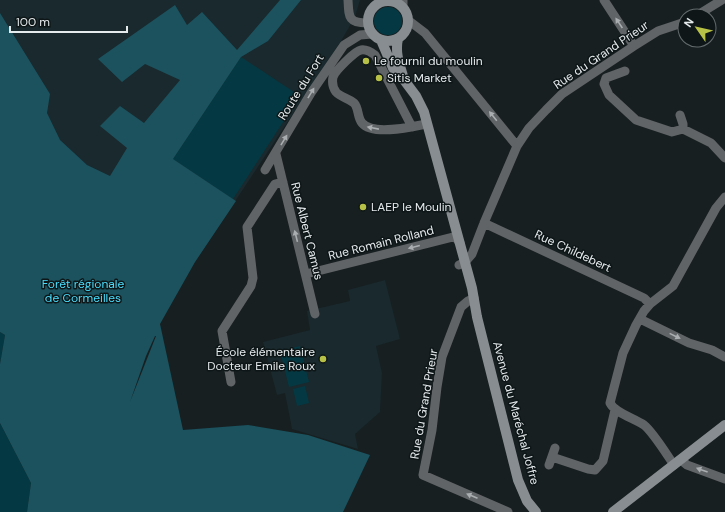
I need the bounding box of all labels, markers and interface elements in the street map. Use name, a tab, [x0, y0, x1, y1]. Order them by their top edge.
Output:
scale bar	[10, 8, 127, 34]
north arrow	[677, 8, 717, 48]
text: 100 m	[16, 14, 50, 30]
text: N	[681, 15, 697, 30]
street label: Rue du Grand Prieur	[550, 17, 652, 93]
one-way arrow	[615, 18, 623, 28]
street label: Route du Fort	[274, 51, 328, 123]
place label: Le fournil du moulin	[374, 53, 483, 69]
marker: Le fournil du moulin	[361, 56, 371, 66]
place label: Sitis Market	[387, 70, 452, 86]
marker: Sitis Market	[374, 73, 384, 83]
one-way arrow	[308, 87, 315, 99]
one-way arrow	[488, 110, 497, 121]
one-way arrow	[367, 125, 379, 131]
one-way arrow	[280, 134, 287, 146]
street label: Rue Albert Camus	[287, 181, 327, 281]
place label: LAEP le Moulin	[371, 199, 452, 215]
marker: LAEP le Moulin	[358, 202, 368, 212]
street label: Rue Romain Rolland	[327, 222, 435, 264]
street label: Rue Childebert	[532, 226, 614, 276]
one-way arrow	[293, 230, 299, 242]
one-way arrow	[408, 244, 420, 250]
park label: Forêt régionale de Cormeilles	[42, 276, 124, 306]
one-way arrow	[669, 333, 680, 339]
street label: Avenue du Maréchal Joffre	[489, 340, 543, 487]
place label: École élémentaire Docteur Emile Roux	[207, 344, 315, 374]
street label: Rue du Grand Prieur	[406, 347, 442, 460]
marker: École élémentaire Docteur Emile Roux	[318, 354, 328, 364]
one-way arrow	[696, 467, 708, 473]
one-way arrow	[466, 493, 478, 500]

